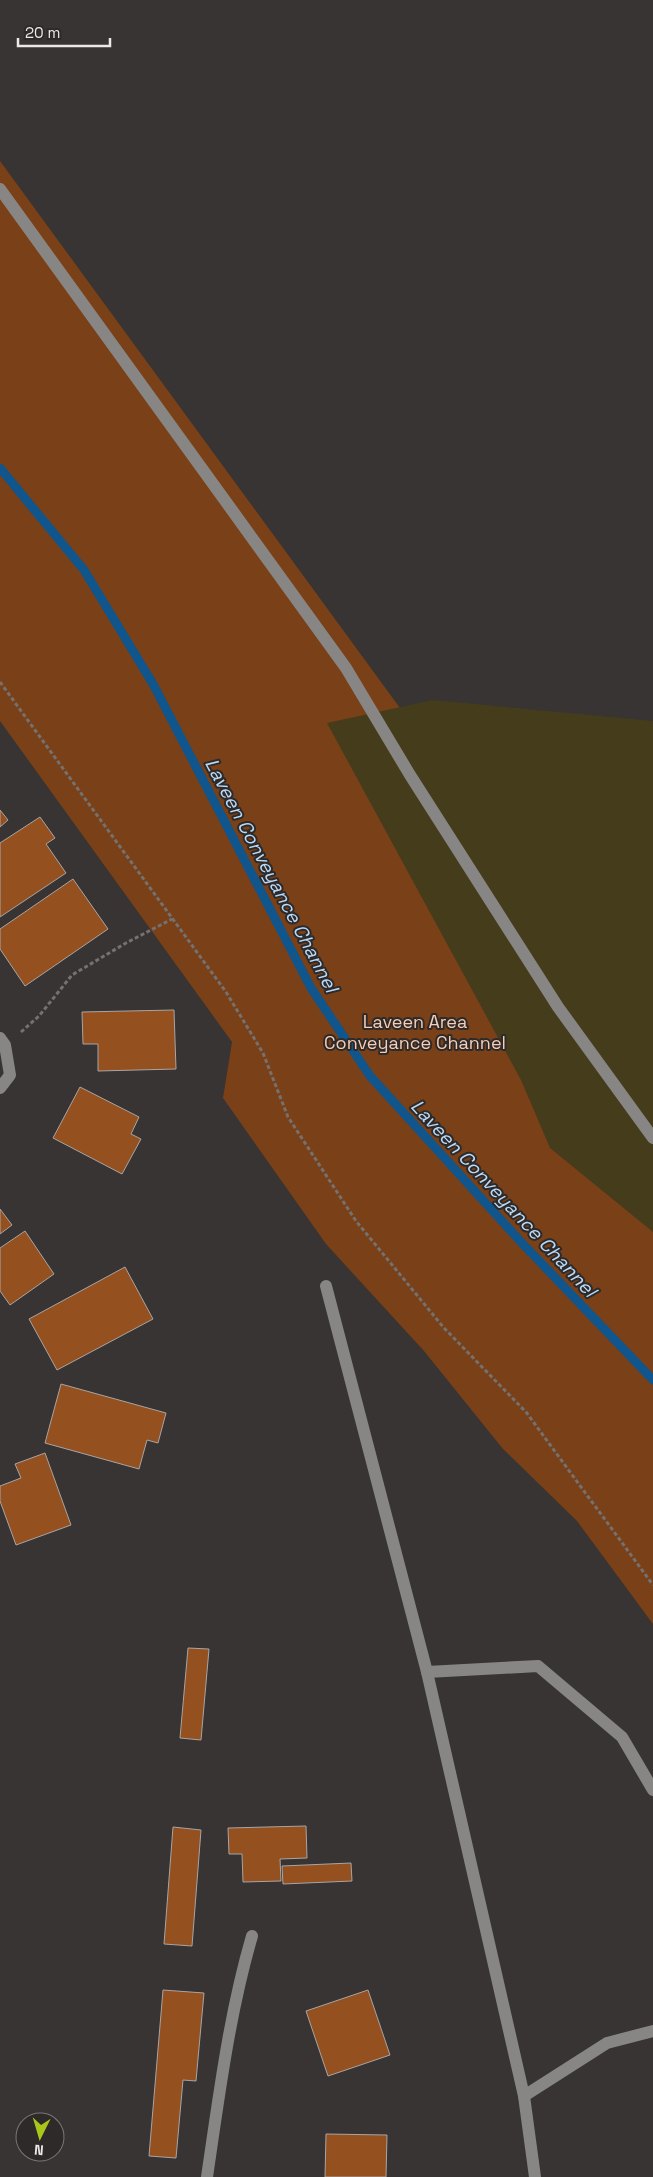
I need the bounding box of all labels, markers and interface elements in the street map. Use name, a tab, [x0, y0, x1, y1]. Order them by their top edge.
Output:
scale bar	[18, 15, 110, 47]
text: 20 m	[25, 23, 60, 42]
water label: Laveen Conveyance Channel	[199, 754, 345, 999]
park label: Laveen Area Conveyance Channel	[324, 1010, 506, 1054]
water label: Laveen Conveyance Channel	[405, 1094, 604, 1304]
north arrow	[15, 2112, 65, 2162]
text: N	[33, 2141, 44, 2159]

